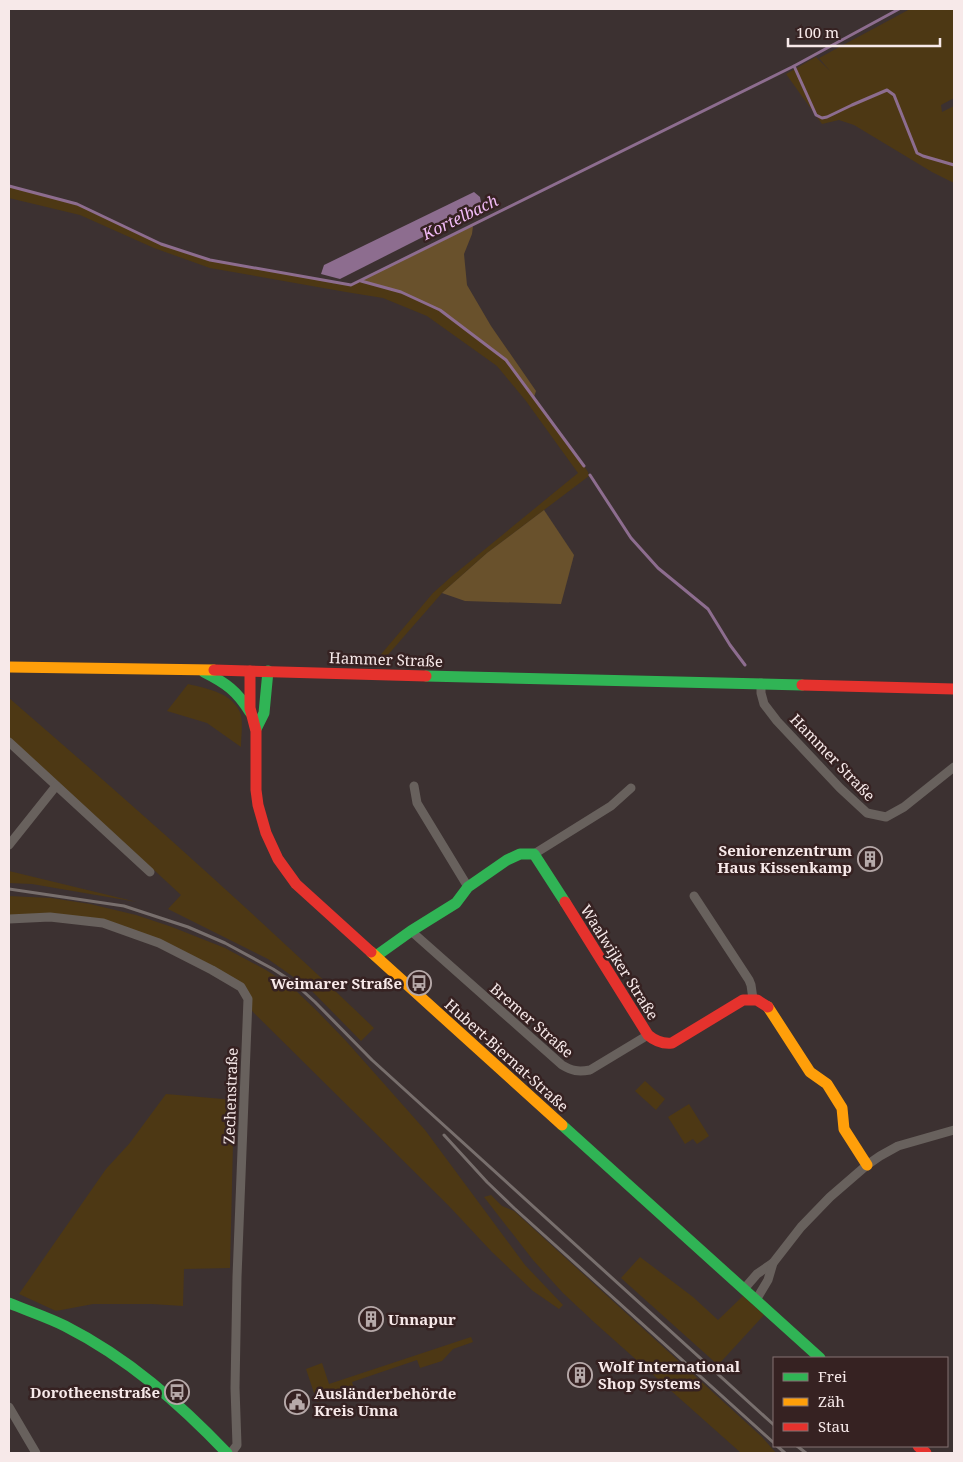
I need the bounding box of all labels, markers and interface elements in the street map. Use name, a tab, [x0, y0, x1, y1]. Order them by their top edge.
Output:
scale bar	[788, 15, 940, 47]
text: 100 m	[796, 22, 839, 42]
water label: Kortelbach	[418, 189, 502, 245]
street label: Hammer Straße	[329, 647, 443, 671]
street label: Hammer Straße	[786, 709, 880, 805]
place label: Seniorenzentrum Haus Kissenkamp	[717, 840, 852, 877]
building icon: Seniorenzentrum Haus Kissenkamp	[857, 846, 883, 872]
street label: Waalwijker Straße	[576, 901, 664, 1023]
bus stop icon: Weimarer Straße	[406, 970, 432, 996]
place label: Weimarer Straße	[271, 973, 402, 993]
street label: Bremer Straße	[486, 978, 578, 1062]
street label: Hubert-Biernat-Straße	[441, 994, 573, 1116]
street label: Zechenstraße	[218, 1047, 242, 1145]
building icon: Unnapur	[358, 1306, 384, 1332]
place label: Unnapur	[388, 1309, 456, 1329]
place label: Wolf International Shop Systems	[598, 1356, 741, 1393]
legend	[773, 1357, 948, 1447]
building icon: Wolf International Shop Systems	[567, 1362, 593, 1388]
text: Frei	[818, 1366, 847, 1386]
bus stop icon: Dorotheenstraße	[164, 1379, 190, 1405]
place label: Dorotheenstraße	[30, 1382, 160, 1402]
place label: Ausländerbehörde Kreis Unna	[314, 1383, 456, 1420]
public building icon: Ausländerbehörde Kreis Unna	[284, 1389, 310, 1415]
text: Zäh	[818, 1391, 845, 1411]
text: Stau	[818, 1416, 850, 1436]

